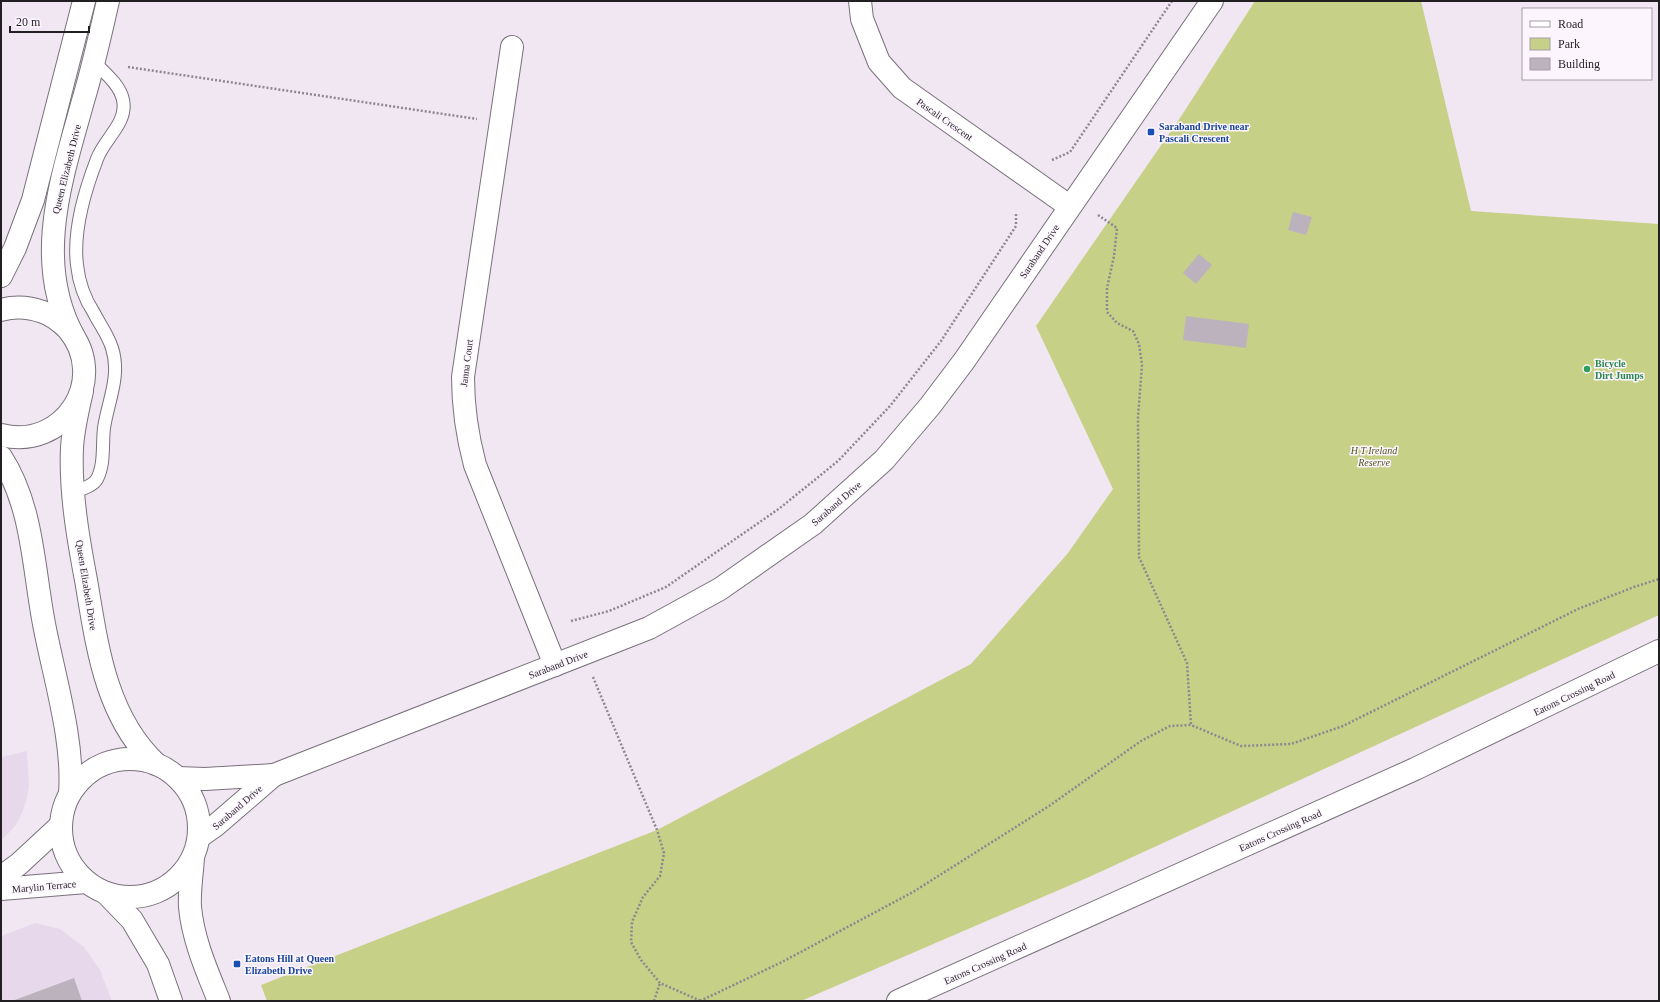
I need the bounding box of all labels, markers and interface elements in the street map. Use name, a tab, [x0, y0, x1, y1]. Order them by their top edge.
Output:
scale bar	[10, 8, 89, 34]
legend	[1522, 8, 1652, 80]
text: 20 m	[16, 15, 41, 29]
text: Road	[1558, 17, 1583, 31]
text: Park	[1558, 37, 1580, 51]
text: Building	[1558, 57, 1600, 71]
street label: Pascali Crescent	[915, 96, 975, 143]
place label: Saraband Drive near Pascali Crescent	[1159, 121, 1250, 144]
street label: Queen Elizabeth Drive	[50, 123, 83, 215]
marker: Saraband Drive near Pascali Crescent	[1146, 127, 1156, 137]
street label: Saraband Drive	[1017, 222, 1062, 280]
street label: Janna Court	[458, 338, 475, 388]
place label: Bicycle Dirt Jumps	[1595, 358, 1644, 381]
marker: Bicycle Dirt Jumps	[1582, 364, 1592, 374]
park label: H T Ireland Reserve	[1350, 445, 1398, 468]
street label: Saraband Drive	[809, 478, 864, 528]
street label: Queen Elizabeth Drive	[74, 539, 99, 632]
street label: Saraband Drive	[527, 648, 590, 681]
street label: Eatons Crossing Road	[1532, 669, 1617, 718]
street label: Saraband Drive	[210, 782, 265, 832]
street label: Eatons Crossing Road	[1237, 807, 1323, 854]
street label: Marylin Terrace	[11, 878, 77, 895]
street label: Eatons Crossing Road	[942, 940, 1028, 987]
place label: Eatons Hill at Queen Elizabeth Drive	[245, 953, 335, 976]
marker: Eatons Hill at Queen Elizabeth Drive	[232, 959, 242, 969]

